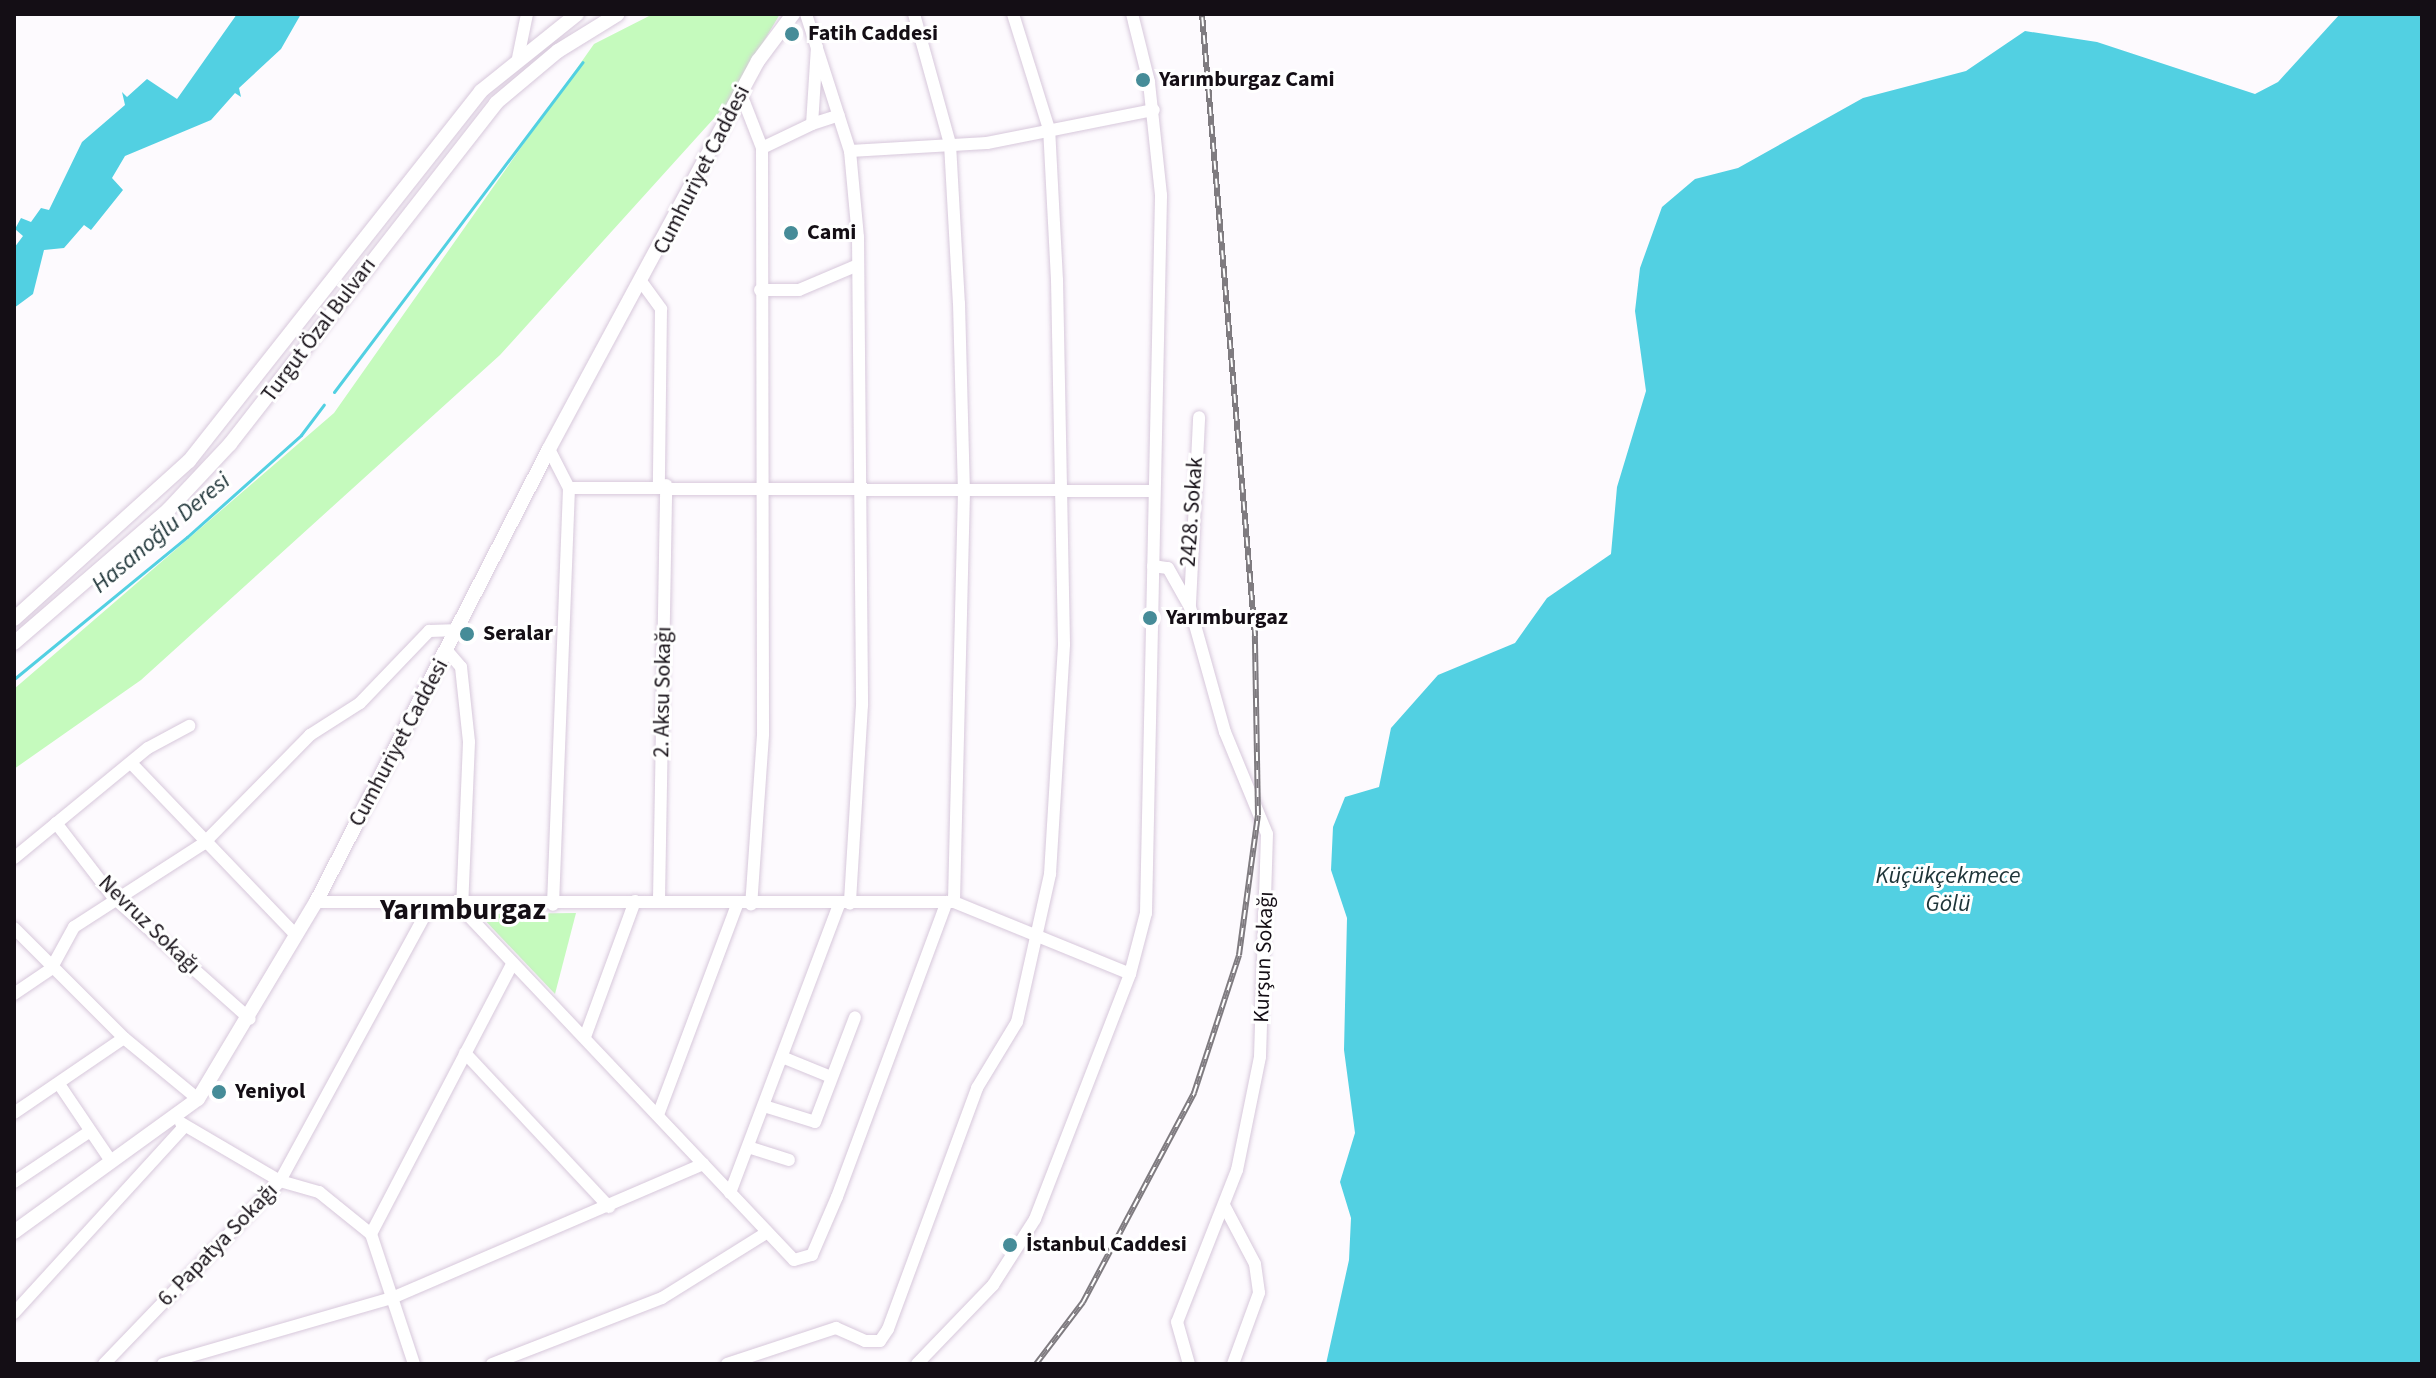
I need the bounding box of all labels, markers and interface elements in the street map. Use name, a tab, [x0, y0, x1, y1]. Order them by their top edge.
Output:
place label: Fatih Caddesi	[808, 21, 938, 47]
marker: Fatih Caddesi	[783, 25, 801, 43]
place label: Yarımburgaz Cami	[1159, 67, 1335, 93]
marker: Yarımburgaz Cami	[1134, 71, 1152, 89]
street label: Cumhuriyet Caddesi	[648, 81, 756, 259]
place label: Cami	[807, 220, 856, 246]
marker: Cami	[782, 224, 800, 242]
street label: Turgut Özal Bulvarı	[256, 253, 382, 407]
street label: 2428. Sokak	[1175, 456, 1209, 568]
water label: Hasanoğlu Deresi	[86, 467, 236, 599]
place label: Yarımburgaz	[1166, 605, 1288, 631]
marker: Yarımburgaz	[1141, 609, 1159, 627]
place label: Seralar	[483, 621, 553, 647]
marker: Seralar	[458, 625, 476, 643]
street label: 2. Aksu Sokağı	[649, 626, 677, 758]
street label: Cumhuriyet Caddesi	[344, 655, 454, 831]
water label: Küçükçekmece Gölü	[1876, 862, 2020, 918]
street label: Nevruz Sokağı	[93, 870, 205, 980]
street label: Kurşun Sokağı	[1249, 891, 1279, 1023]
district label: Yarımburgaz	[380, 892, 546, 928]
place label: Yeniyol	[235, 1079, 305, 1105]
marker: Yeniyol	[210, 1083, 228, 1101]
street label: 6. Papatya Sokağı	[153, 1178, 283, 1312]
place label: İstanbul Caddesi	[1026, 1232, 1187, 1258]
marker: İstanbul Caddesi	[1001, 1236, 1019, 1254]

